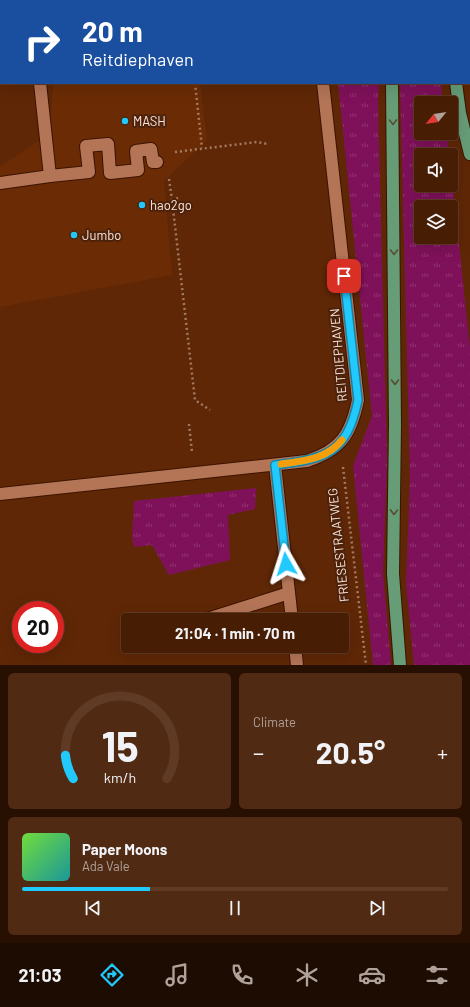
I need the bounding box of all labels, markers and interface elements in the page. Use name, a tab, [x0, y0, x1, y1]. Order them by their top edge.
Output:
text: 20 m	[82, 14, 143, 48]
icon: right	[16, 16, 68, 68]
text: Reitdiephaven	[82, 48, 194, 70]
north arrow	[414, 96, 458, 140]
map controls	[414, 96, 458, 244]
place label: MASH	[133, 113, 166, 129]
marker: MASH	[120, 116, 130, 126]
one-way arrow	[389, 119, 397, 125]
button: sound	[414, 148, 458, 192]
place label: hao2go	[150, 197, 192, 213]
marker: hao2go	[137, 200, 147, 210]
button: layers	[414, 200, 458, 244]
place label: Jumbo	[82, 227, 121, 243]
marker: Jumbo	[69, 230, 79, 240]
one-way arrow	[390, 249, 398, 255]
pin	[327, 259, 361, 293]
icon: arrive	[333, 265, 355, 287]
street label: REITDIEPHAVEN	[326, 308, 350, 402]
one-way arrow	[391, 379, 399, 385]
street label: FRIESESTRAATWEG	[324, 487, 352, 603]
one-way arrow	[390, 509, 398, 515]
position arrow	[265, 543, 307, 585]
speed limit sign: 20	[12, 601, 64, 653]
text: 21:04 · 1 min · 70 m	[175, 624, 295, 642]
text: Climate	[253, 714, 296, 730]
text: 15	[101, 720, 138, 770]
text: 20.5°	[316, 734, 385, 770]
text: −	[253, 739, 264, 765]
text: +	[437, 739, 448, 765]
text: km/h	[103, 769, 136, 786]
text: Paper Moons	[82, 840, 167, 858]
text: Ada Vale	[82, 858, 130, 874]
icon: previous	[82, 897, 104, 919]
icon: pause	[224, 897, 246, 919]
icon: next	[366, 897, 388, 919]
icon: directions	[98, 961, 126, 989]
icon: music	[163, 961, 191, 989]
icon: phone	[228, 961, 256, 989]
icon: climate	[293, 961, 321, 989]
icon: car	[358, 961, 386, 989]
icon: filters	[423, 961, 451, 989]
text: 21:03	[19, 964, 61, 986]

